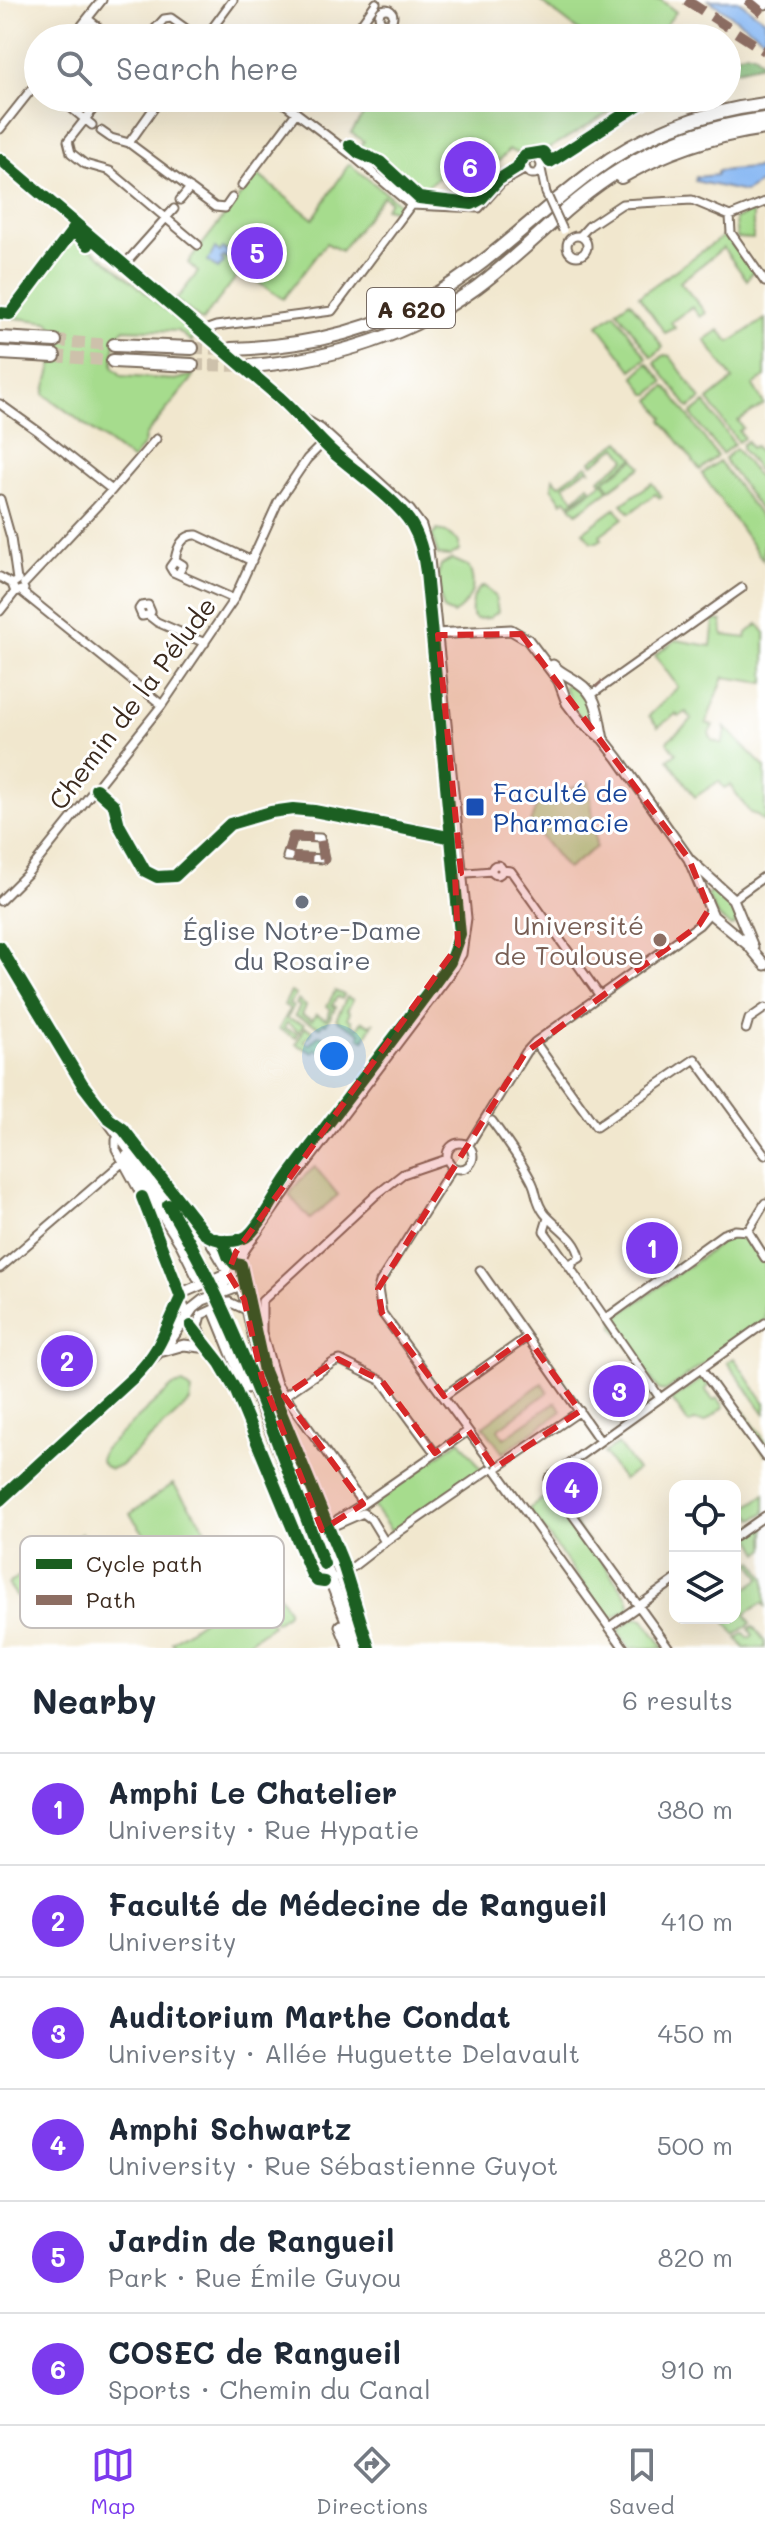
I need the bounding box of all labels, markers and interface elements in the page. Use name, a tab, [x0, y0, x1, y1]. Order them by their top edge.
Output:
search box	[24, 24, 741, 112]
icon: search	[52, 46, 96, 90]
text: Search here	[116, 48, 299, 88]
pin: 6	[444, 137, 496, 197]
pin: 5	[231, 223, 283, 283]
road number: A 620	[367, 288, 455, 328]
street label: Chemin de la Pélude	[41, 590, 223, 816]
place label: Faculté de Pharmacie	[493, 775, 629, 839]
marker: Faculté de Pharmacie	[464, 796, 486, 818]
marker: Église Notre-Dame du Rosaire	[293, 893, 311, 911]
place label: Université de Toulouse	[494, 908, 644, 972]
place label: Église Notre-Dame du Rosaire	[183, 913, 421, 977]
marker: Université de Toulouse	[651, 931, 669, 949]
your location	[314, 1036, 354, 1076]
pin: 1	[626, 1218, 678, 1278]
pin: 2	[41, 1331, 93, 1391]
pin: 3	[593, 1361, 645, 1421]
pin: 4	[546, 1458, 598, 1518]
map controls	[669, 1480, 741, 1624]
button: locate	[669, 1480, 741, 1552]
legend	[20, 1536, 284, 1628]
text: Cycle path	[86, 1549, 202, 1578]
button: layers	[669, 1552, 741, 1624]
text: Path	[86, 1585, 135, 1614]
text: Nearby	[32, 1678, 157, 1723]
text: 6 results	[622, 1683, 733, 1717]
text: Amphi Le Chatelier	[108, 1772, 397, 1812]
text: 1	[52, 1792, 64, 1826]
text: 380 m	[657, 1792, 733, 1826]
text: University · Rue Hypatie	[108, 1812, 419, 1846]
text: Faculté de Médecine de Rangueil	[108, 1884, 607, 1924]
text: 2	[51, 1904, 65, 1938]
text: 410 m	[661, 1904, 733, 1938]
text: University	[108, 1924, 236, 1958]
text: Auditorium Marthe Condat	[108, 1996, 511, 2036]
text: 3	[50, 2016, 66, 2050]
text: 450 m	[657, 2016, 733, 2050]
text: University · Allée Huguette Delavault	[108, 2036, 580, 2070]
text: Amphi Schwartz	[108, 2108, 352, 2148]
text: 4	[50, 2128, 66, 2162]
text: 500 m	[657, 2128, 733, 2162]
text: University · Rue Sébastienne Guyot	[108, 2148, 558, 2182]
text: Jardin de Rangueil	[108, 2220, 394, 2260]
text: 5	[50, 2240, 66, 2274]
text: 820 m	[658, 2240, 733, 2274]
text: Park · Rue Émile Guyou	[108, 2260, 401, 2294]
text: COSEC de Rangueil	[108, 2332, 401, 2372]
text: 6	[50, 2352, 66, 2386]
text: 910 m	[661, 2352, 733, 2386]
text: Sports · Chemin du Canal	[108, 2372, 431, 2406]
tab: Map	[91, 2443, 135, 2520]
tab: Directions	[316, 2443, 428, 2520]
tab: Saved	[609, 2443, 674, 2520]

